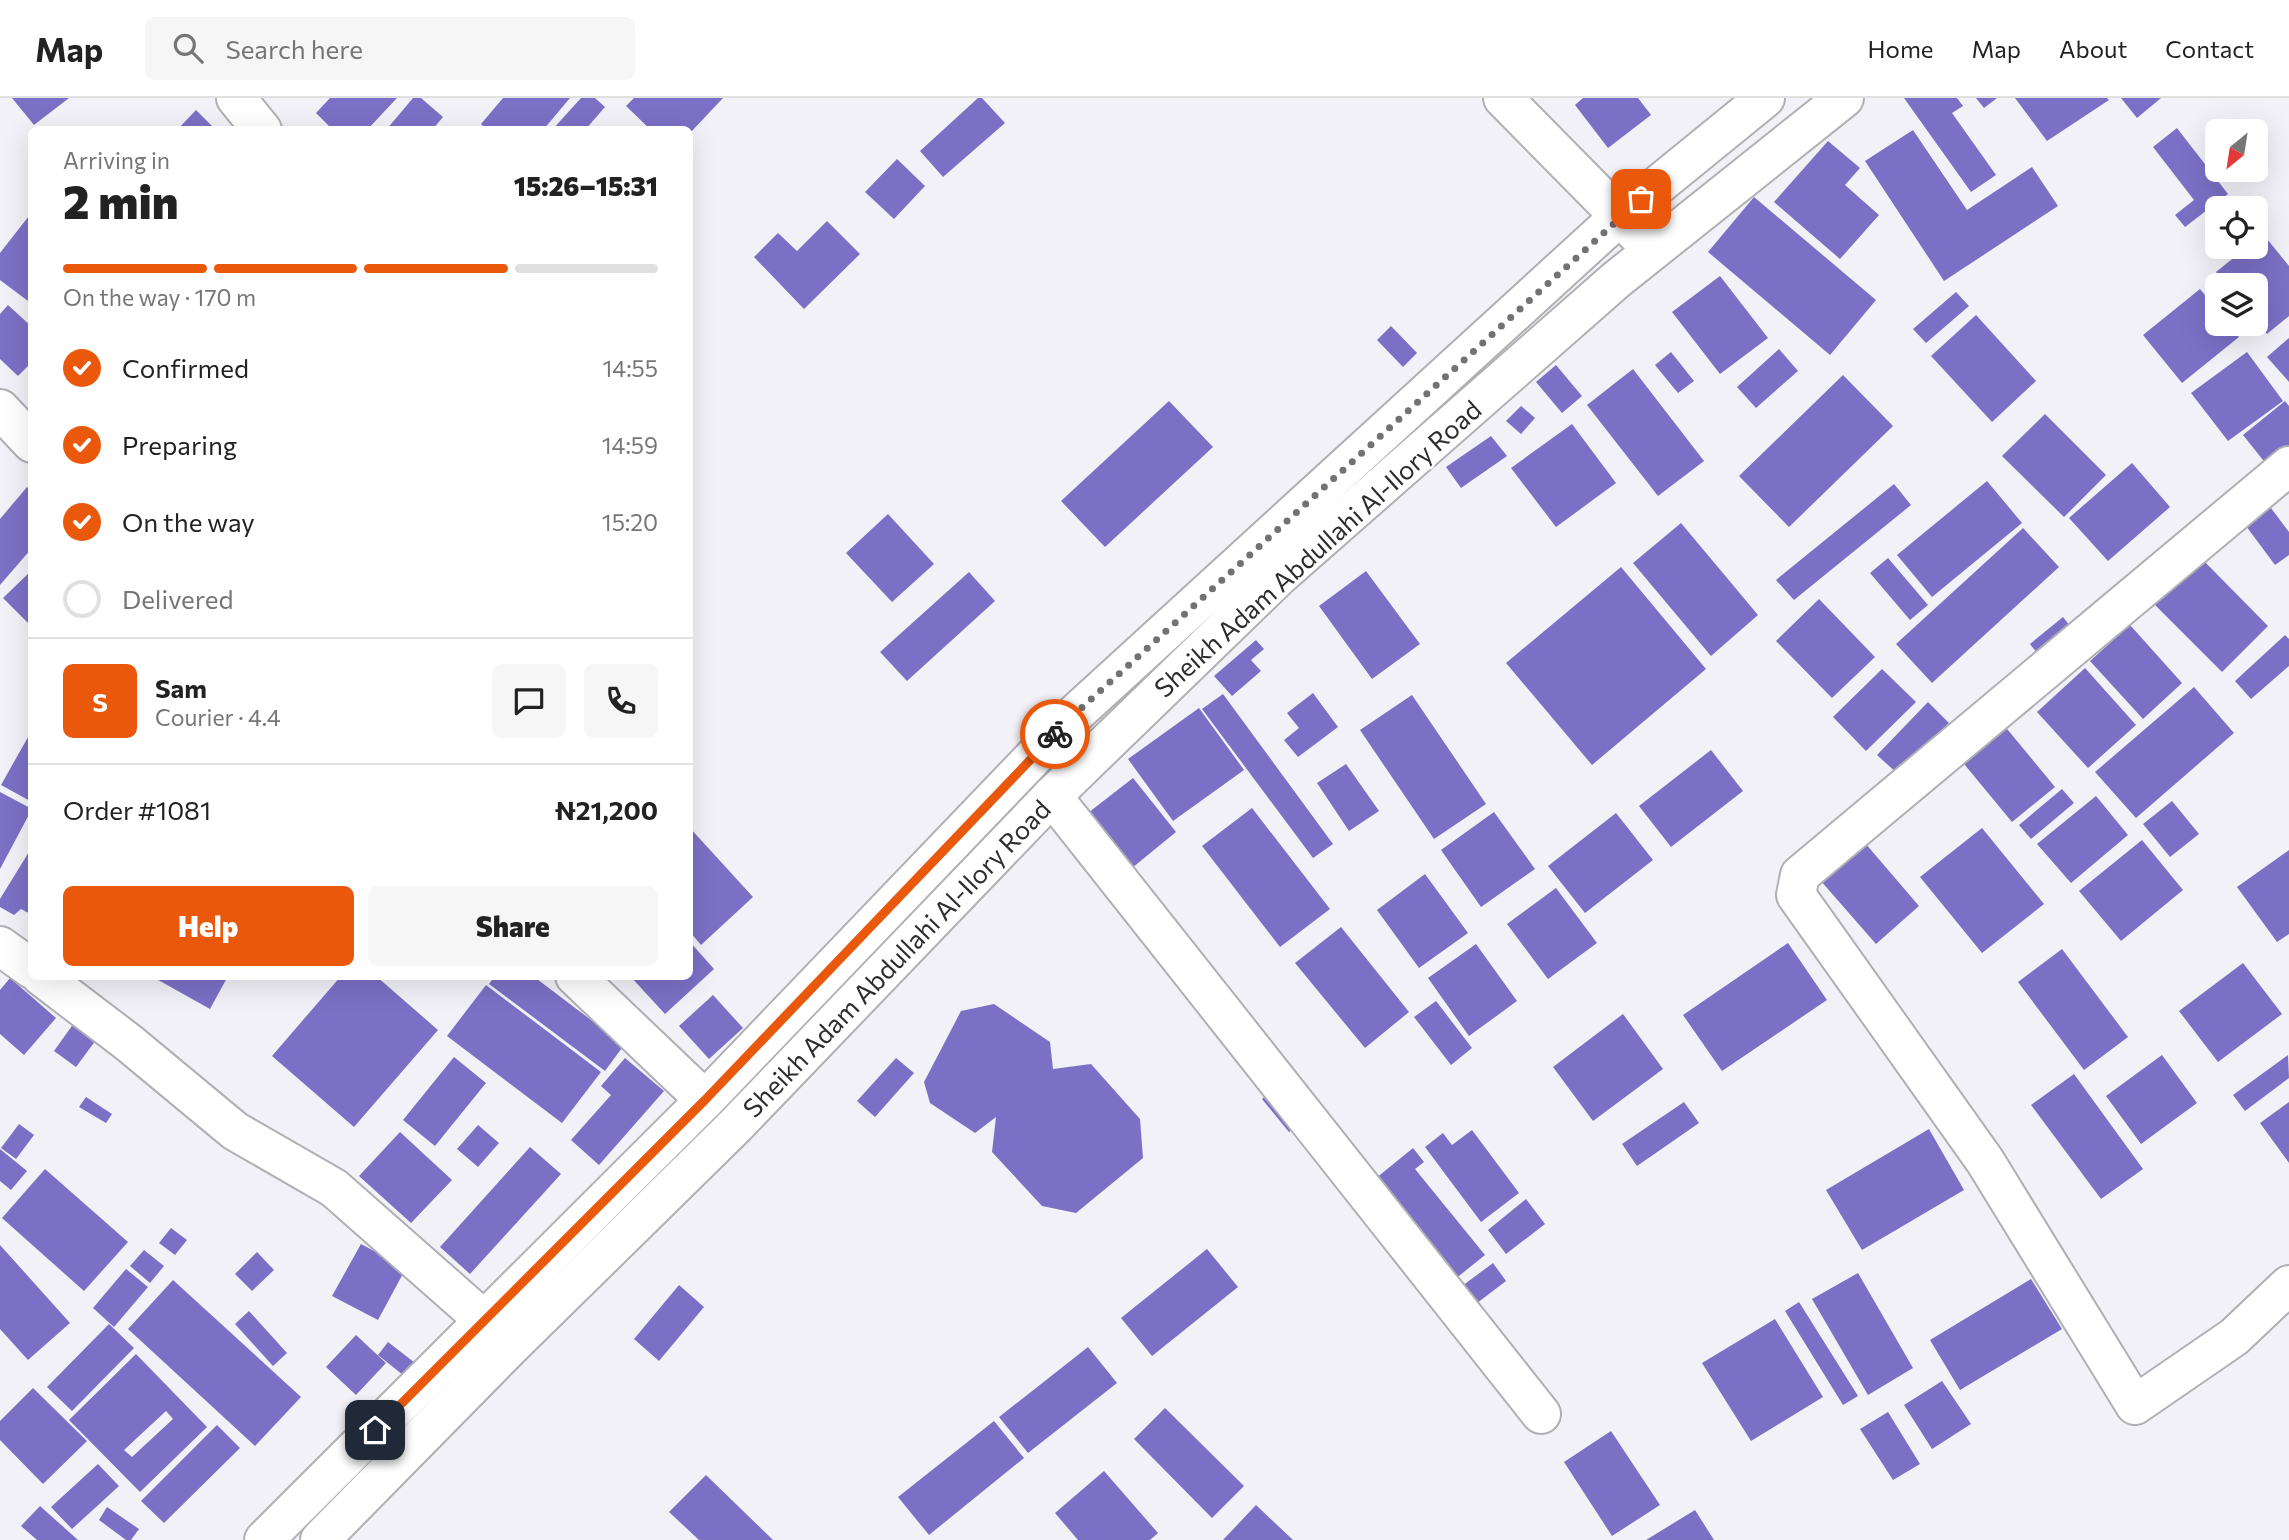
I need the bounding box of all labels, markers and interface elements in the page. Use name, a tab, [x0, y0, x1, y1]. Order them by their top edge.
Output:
search box	[145, 17, 635, 80]
text: Map	[35, 28, 103, 69]
icon: search	[169, 29, 207, 67]
text: Search here	[225, 33, 363, 64]
text: Home	[1868, 34, 1934, 63]
text: Map	[1972, 34, 2021, 63]
text: About	[2059, 34, 2127, 63]
text: Contact	[2165, 34, 2254, 63]
north arrow	[2205, 119, 2268, 182]
map controls	[2205, 119, 2268, 336]
text: Arriving in	[63, 146, 170, 174]
pin	[1611, 169, 1671, 229]
text: 15:26–15:31	[514, 170, 658, 201]
text: 2 min	[63, 172, 179, 228]
icon: bag	[1622, 180, 1660, 218]
button: locate	[2205, 196, 2268, 259]
button: layers	[2205, 273, 2268, 336]
text: On the way · 170 m	[63, 283, 256, 311]
icon: check	[63, 349, 101, 387]
text: Confirmed	[122, 352, 249, 383]
text: 14:55	[603, 354, 658, 382]
street label: Sheikh Adam Abdullahi Al-Ilory Road	[1147, 393, 1487, 703]
icon: check	[63, 426, 101, 464]
text: Preparing	[122, 429, 237, 460]
text: 14:59	[602, 431, 658, 459]
icon: check	[63, 503, 101, 541]
text: On the way	[122, 506, 255, 537]
text: 15:20	[602, 508, 658, 536]
text: Delivered	[122, 583, 233, 614]
button: chat	[492, 664, 566, 738]
button: phone	[584, 664, 658, 738]
text: Sam	[155, 672, 207, 703]
text: S	[92, 686, 108, 717]
courier	[1020, 699, 1090, 769]
text: Courier · 4.4	[155, 703, 281, 731]
icon: bike	[1036, 715, 1074, 753]
street label: Sheikh Adam Abdullahi Al-Ilory Road	[736, 793, 1056, 1123]
text: Order #1081	[63, 794, 211, 825]
text: ₦21,200	[555, 794, 658, 825]
button: Help	[63, 886, 354, 966]
button: Share	[368, 886, 658, 966]
pin	[345, 1400, 405, 1460]
icon: home	[356, 1411, 394, 1449]

